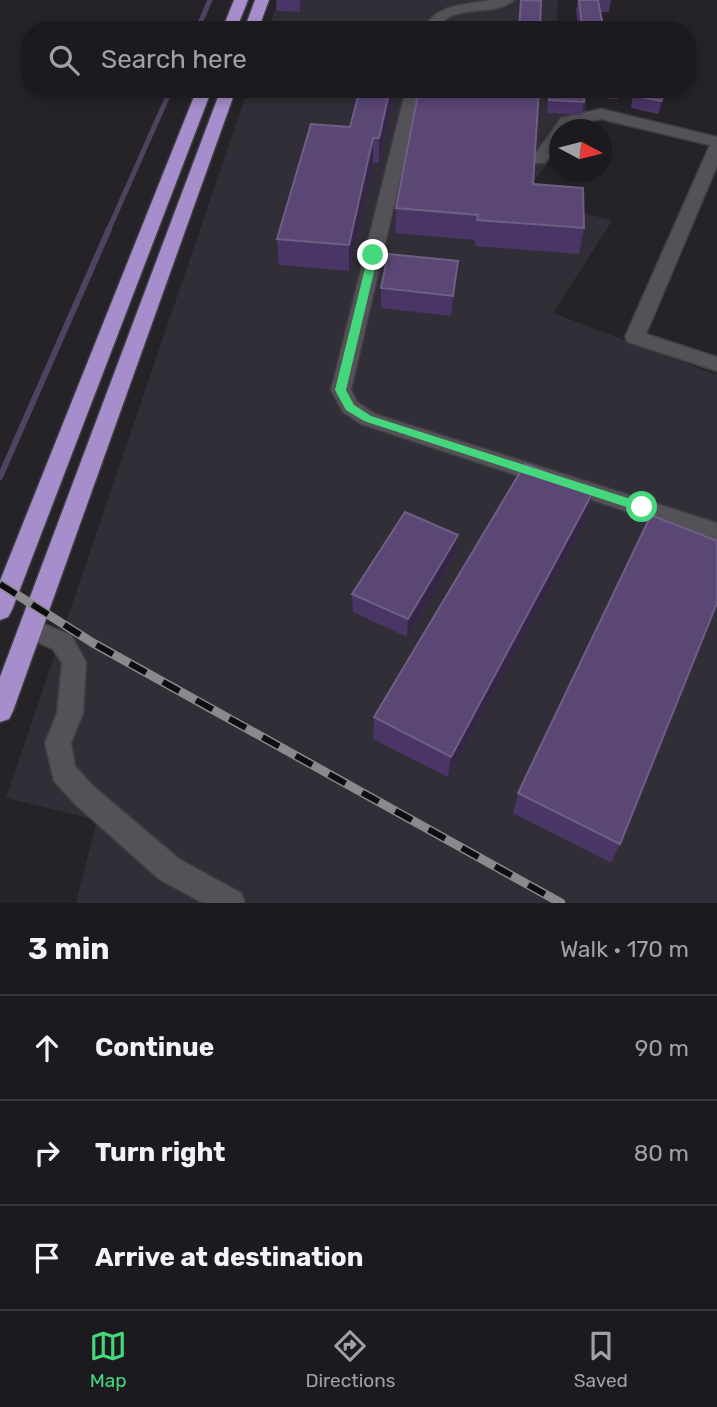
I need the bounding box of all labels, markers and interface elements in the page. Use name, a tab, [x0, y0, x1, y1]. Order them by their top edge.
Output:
search box	[21, 21, 696, 98]
icon: search	[45, 41, 83, 79]
text: Search here	[101, 44, 247, 75]
north arrow	[549, 119, 612, 182]
route end	[357, 239, 388, 270]
route start	[626, 491, 657, 522]
text: 3 min	[28, 931, 110, 967]
text: Walk · 170 m	[560, 935, 689, 963]
icon: ahead	[28, 1029, 66, 1067]
text: Continue	[95, 1032, 214, 1063]
text: 90 m	[635, 1034, 689, 1062]
icon: right	[28, 1134, 66, 1172]
text: Turn right	[95, 1137, 225, 1168]
text: 80 m	[634, 1139, 689, 1167]
icon: arrive	[28, 1239, 66, 1277]
text: Arrive at destination	[95, 1242, 363, 1273]
tab: Map	[89, 1327, 127, 1392]
tab: Directions	[305, 1327, 395, 1392]
tab: Saved	[574, 1327, 628, 1392]

